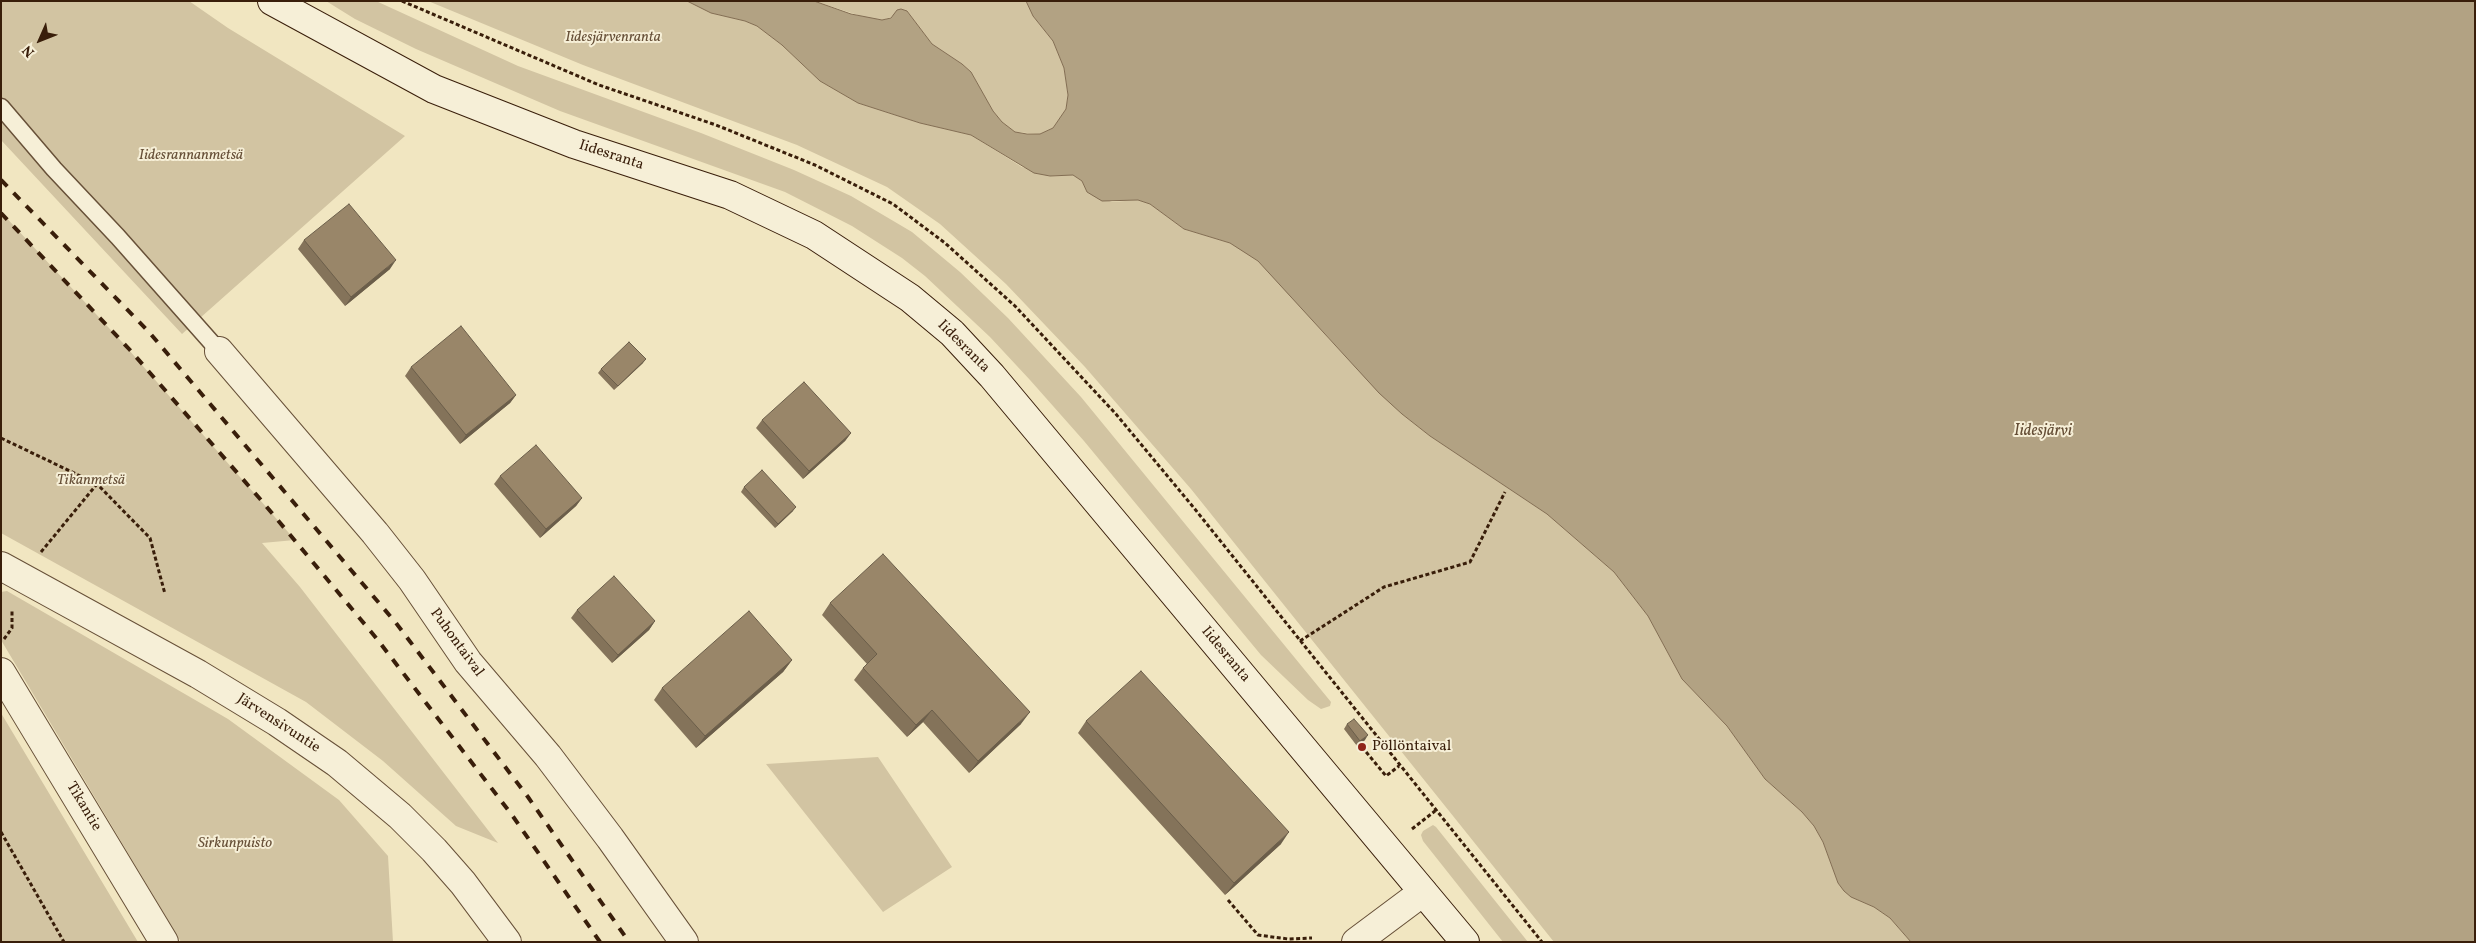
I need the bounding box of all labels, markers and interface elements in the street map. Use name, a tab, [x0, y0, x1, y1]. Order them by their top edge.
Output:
north arrow	[15, 15, 65, 65]
park label: Iidesjärvenranta	[565, 29, 661, 47]
text: N	[18, 41, 39, 61]
street label: Iidesranta	[576, 137, 646, 175]
park label: Iidesrannanmetsä	[139, 147, 243, 165]
street label: Iidesranta	[933, 317, 993, 377]
water label: Iidesjärvi	[2014, 422, 2072, 442]
park label: Tikanmetsä	[57, 472, 125, 490]
street label: Puhontaival	[425, 605, 487, 681]
street label: Iidesranta	[1196, 623, 1254, 687]
street label: Järvensivuntie	[233, 690, 323, 758]
place label: Pöllöntaival	[1372, 738, 1451, 756]
marker: Pöllöntaival	[1356, 741, 1368, 753]
street label: Tikantie	[61, 779, 105, 835]
park label: Sirkunpuisto	[198, 835, 272, 853]

